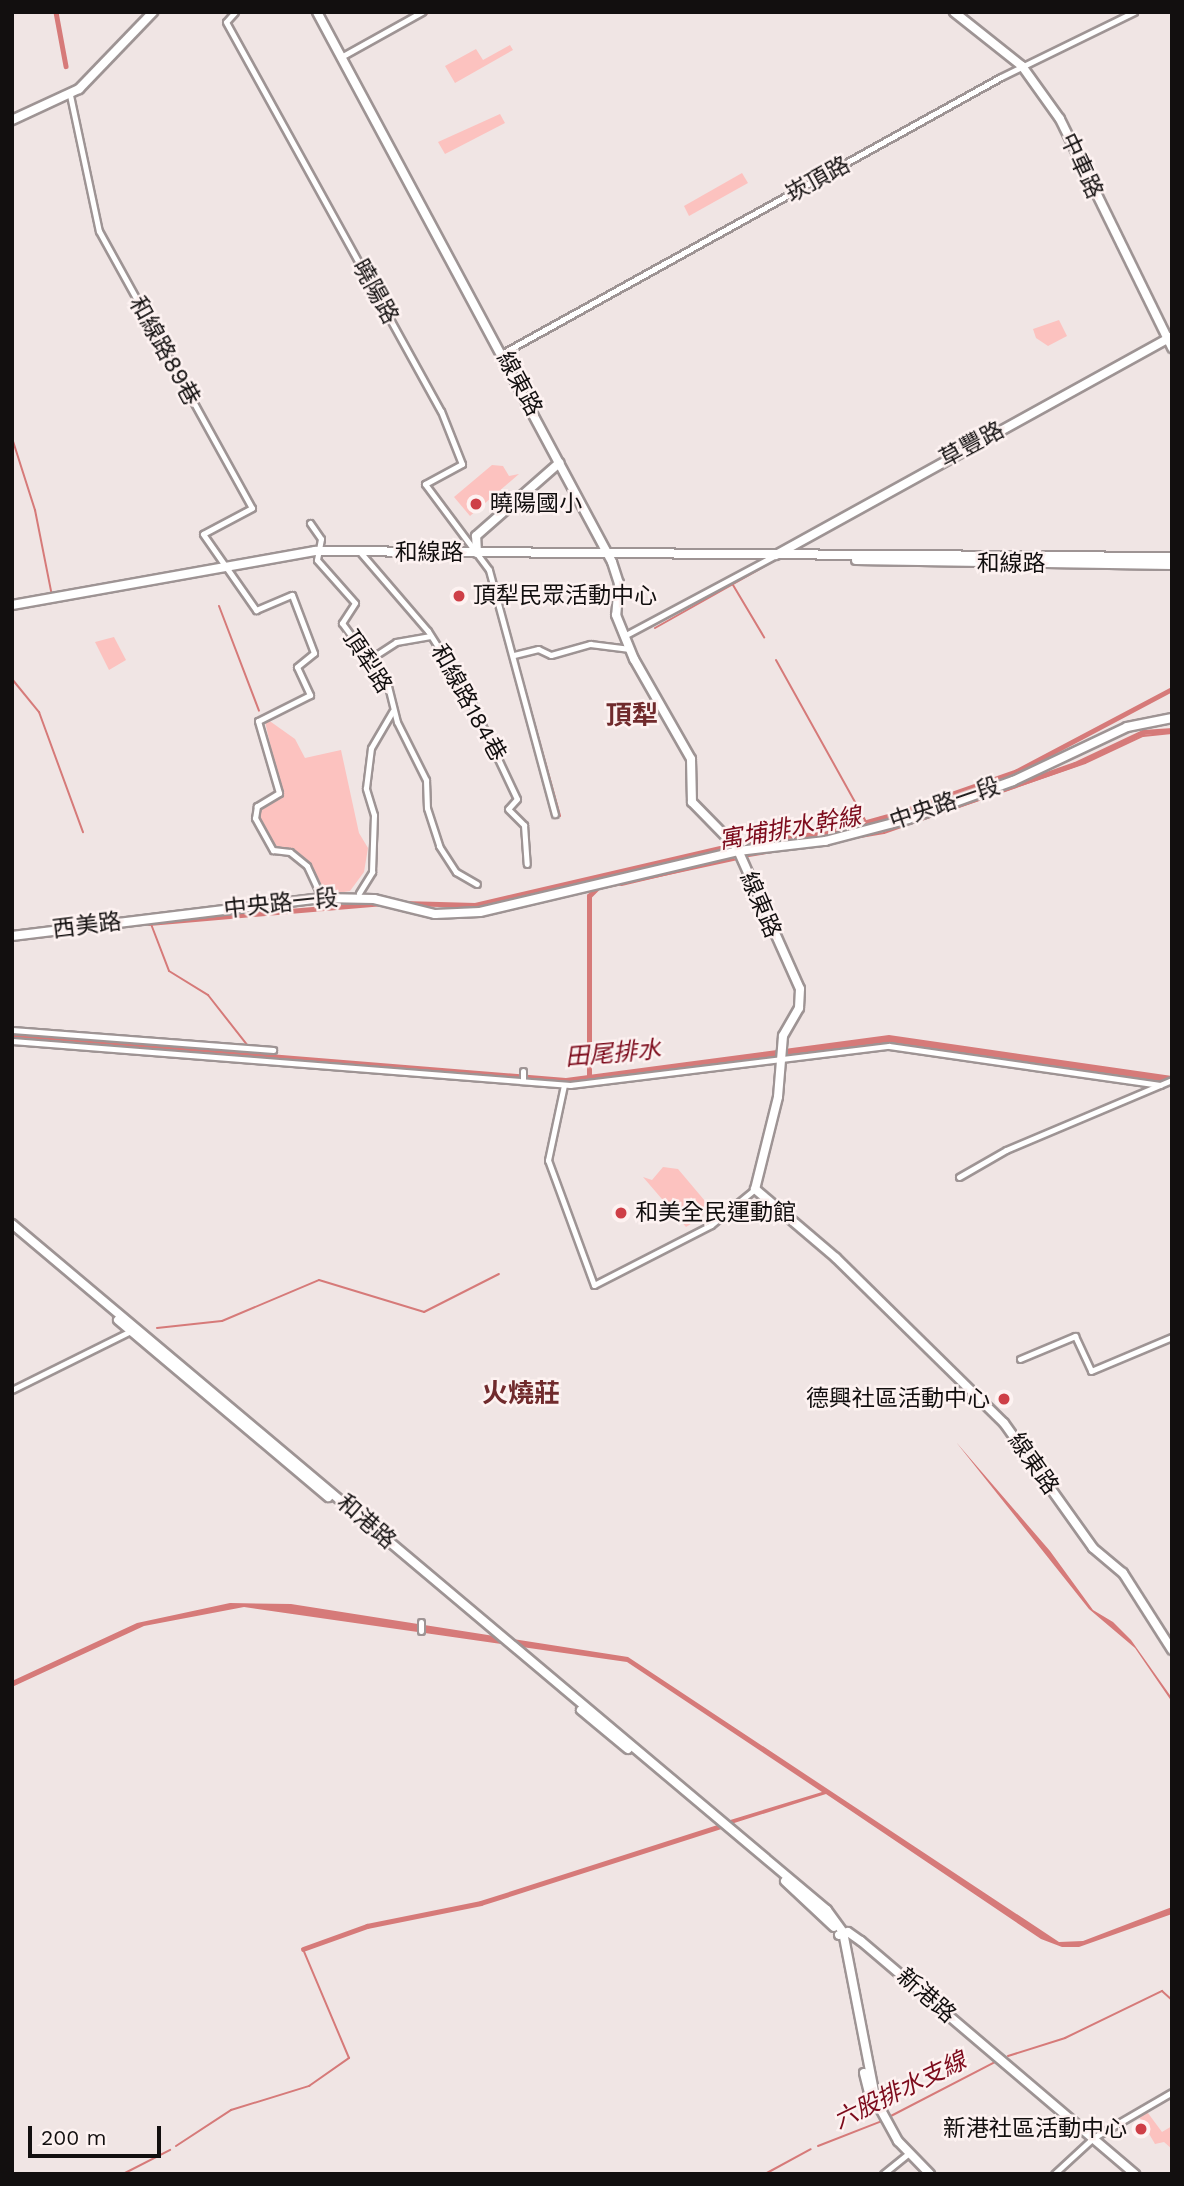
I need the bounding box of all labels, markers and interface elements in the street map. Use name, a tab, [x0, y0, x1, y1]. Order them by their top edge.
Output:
street label: 中車路	[1054, 129, 1108, 203]
street label: 崁頂路	[781, 151, 855, 209]
street label: 曉陽路	[346, 255, 404, 329]
street label: 和線路89巷	[123, 292, 205, 410]
street label: 線東路	[491, 347, 547, 421]
street label: 草豐路	[935, 417, 1009, 473]
place label: 曉陽國小	[490, 490, 582, 518]
marker: 曉陽國小	[468, 496, 484, 512]
street label: 和線路	[395, 539, 463, 567]
street label: 和線路	[977, 550, 1045, 578]
place label: 頂犁民眾活動中心	[473, 582, 657, 610]
marker: 頂犁民眾活動中心	[451, 588, 467, 604]
street label: 頂犁路	[337, 626, 397, 698]
street label: 和線路184巷	[425, 640, 511, 766]
district label: 頂犁	[606, 700, 658, 732]
street label: 中央路一段	[886, 772, 1004, 836]
water label: 寓埔排水幹線	[717, 802, 863, 856]
street label: 線東路	[734, 868, 786, 942]
street label: 中央路一段	[222, 884, 340, 924]
street label: 西美路	[51, 908, 123, 944]
water label: 田尾排水	[564, 1035, 662, 1073]
place label: 和美全民運動館	[635, 1199, 796, 1227]
marker: 和美全民運動館	[613, 1205, 629, 1221]
district label: 火燒莊	[482, 1378, 560, 1410]
place label: 德興社區活動中心	[806, 1385, 990, 1413]
marker: 德興社區活動中心	[996, 1391, 1012, 1407]
street label: 線東路	[1002, 1428, 1064, 1500]
street label: 和港路	[331, 1489, 401, 1555]
street label: 新港路	[891, 1963, 961, 2029]
water label: 六股排水支線	[829, 2046, 971, 2136]
scale bar	[32, 2112, 164, 2156]
place label: 新港社區活動中心	[943, 2115, 1127, 2143]
marker: 新港社區活動中心	[1133, 2121, 1149, 2137]
text: 200 m	[41, 2125, 107, 2150]

